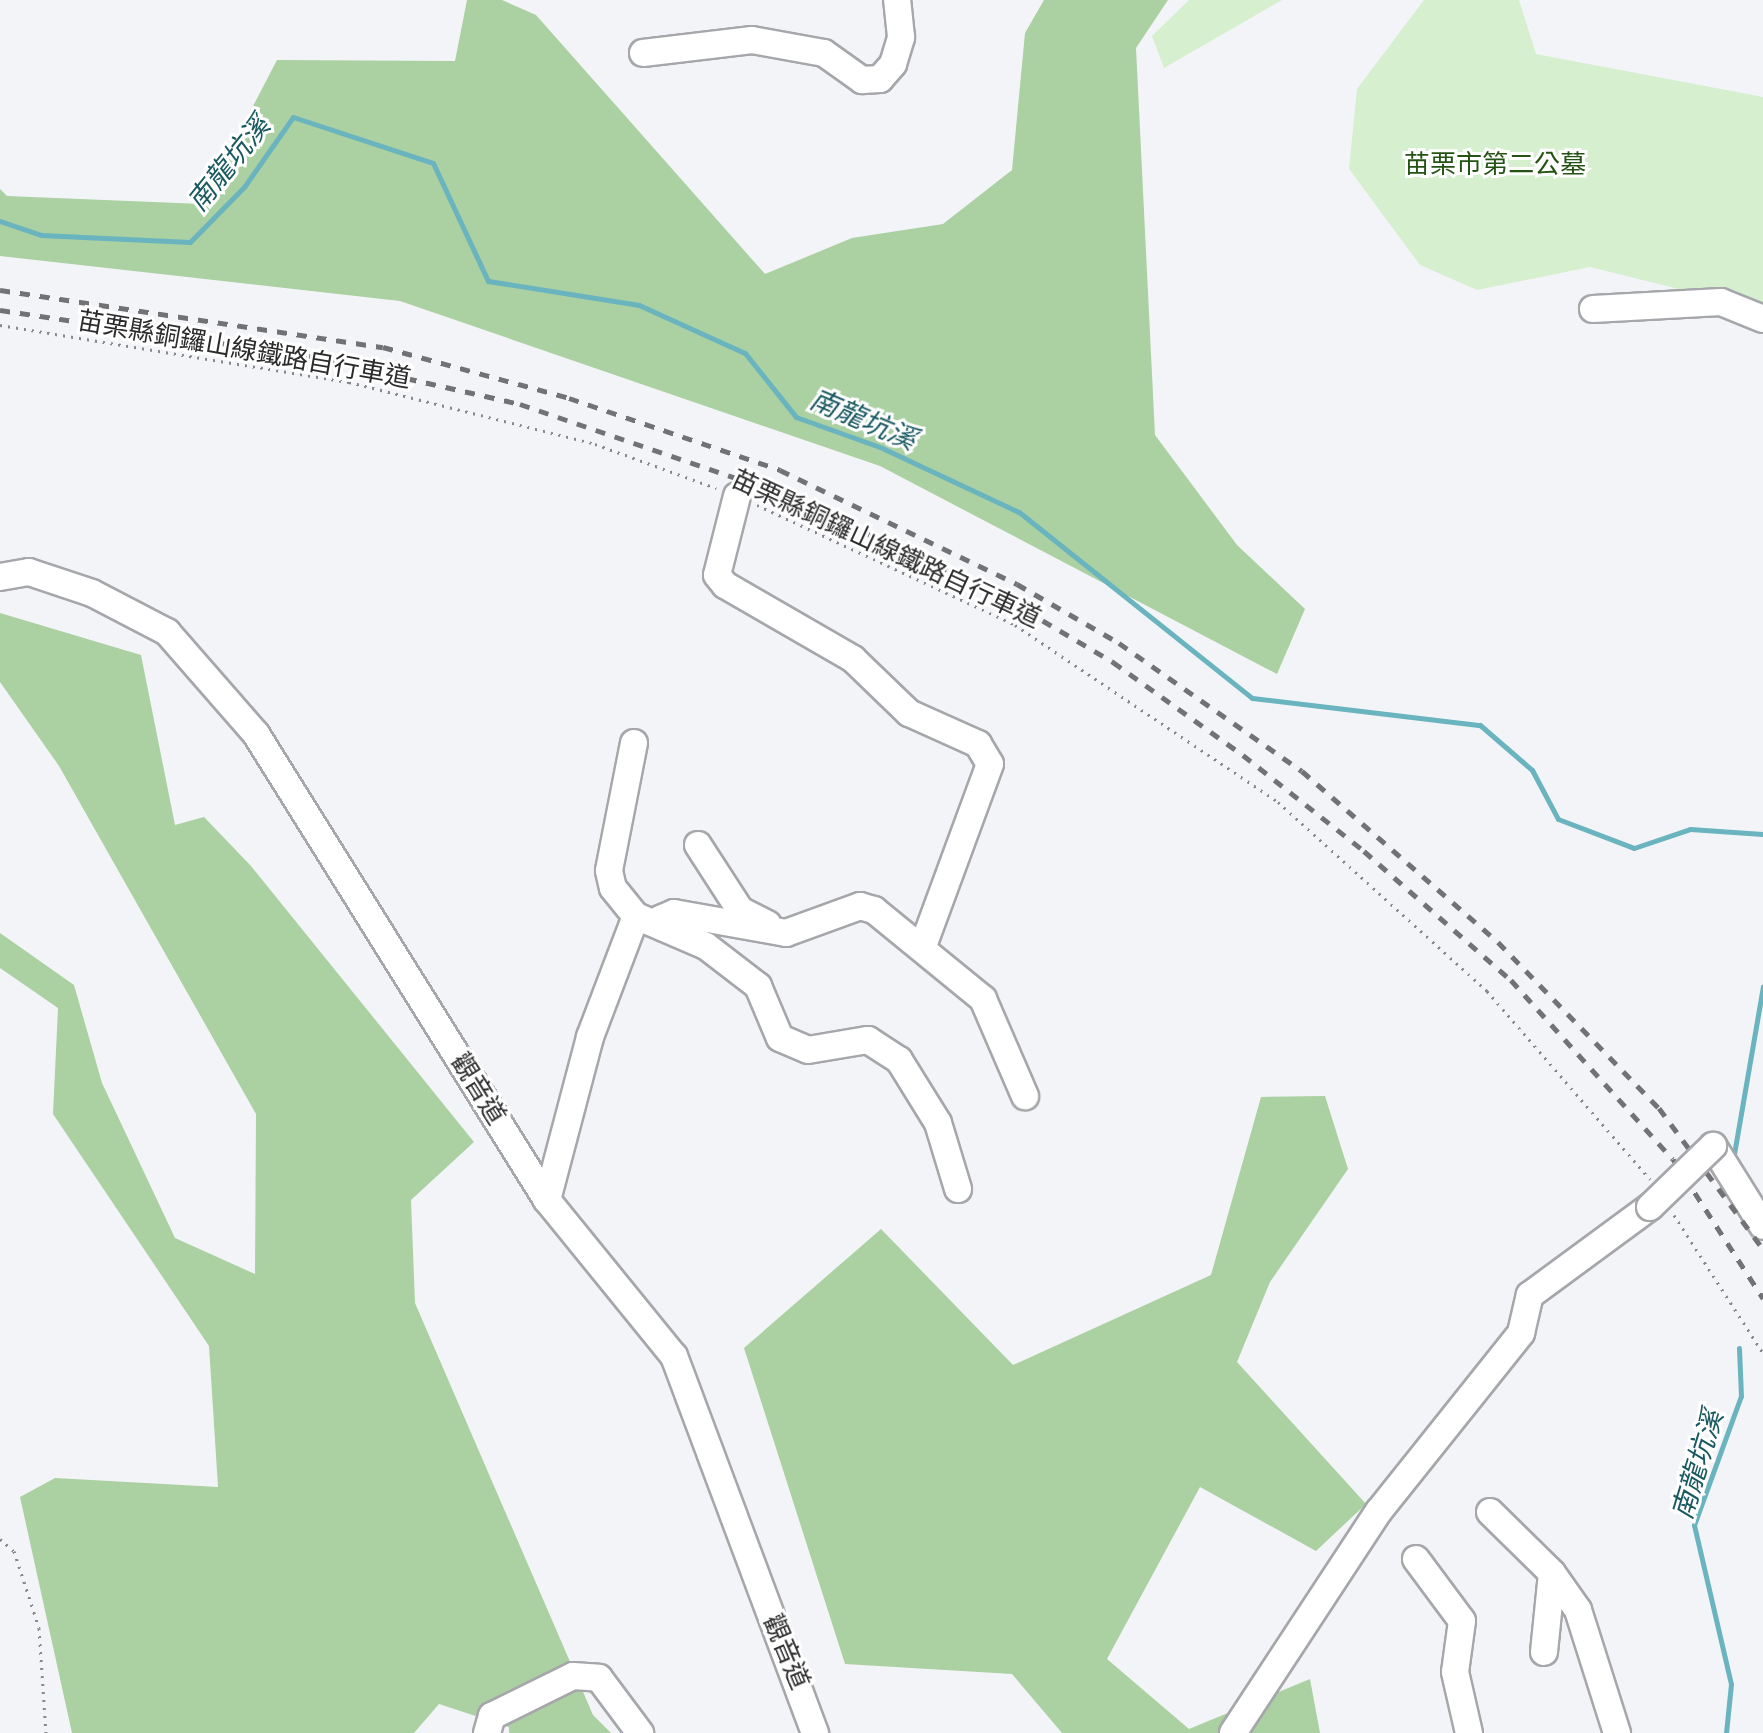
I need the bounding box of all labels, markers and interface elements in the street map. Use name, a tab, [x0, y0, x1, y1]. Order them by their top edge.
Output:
water label: 南龍坑溪	[181, 110, 277, 218]
park label: 苗栗市第二公墓	[1404, 149, 1586, 181]
street label: 苗栗縣銅鑼山線鐵路自行車道	[75, 305, 413, 395]
water label: 南龍坑溪	[805, 383, 921, 457]
street label: 苗栗縣銅鑼山線鐵路自行車道	[726, 463, 1046, 635]
street label: 觀音道	[444, 1048, 512, 1130]
water label: 南龍坑溪	[1666, 1407, 1730, 1523]
street label: 觀音道	[756, 1610, 816, 1694]

